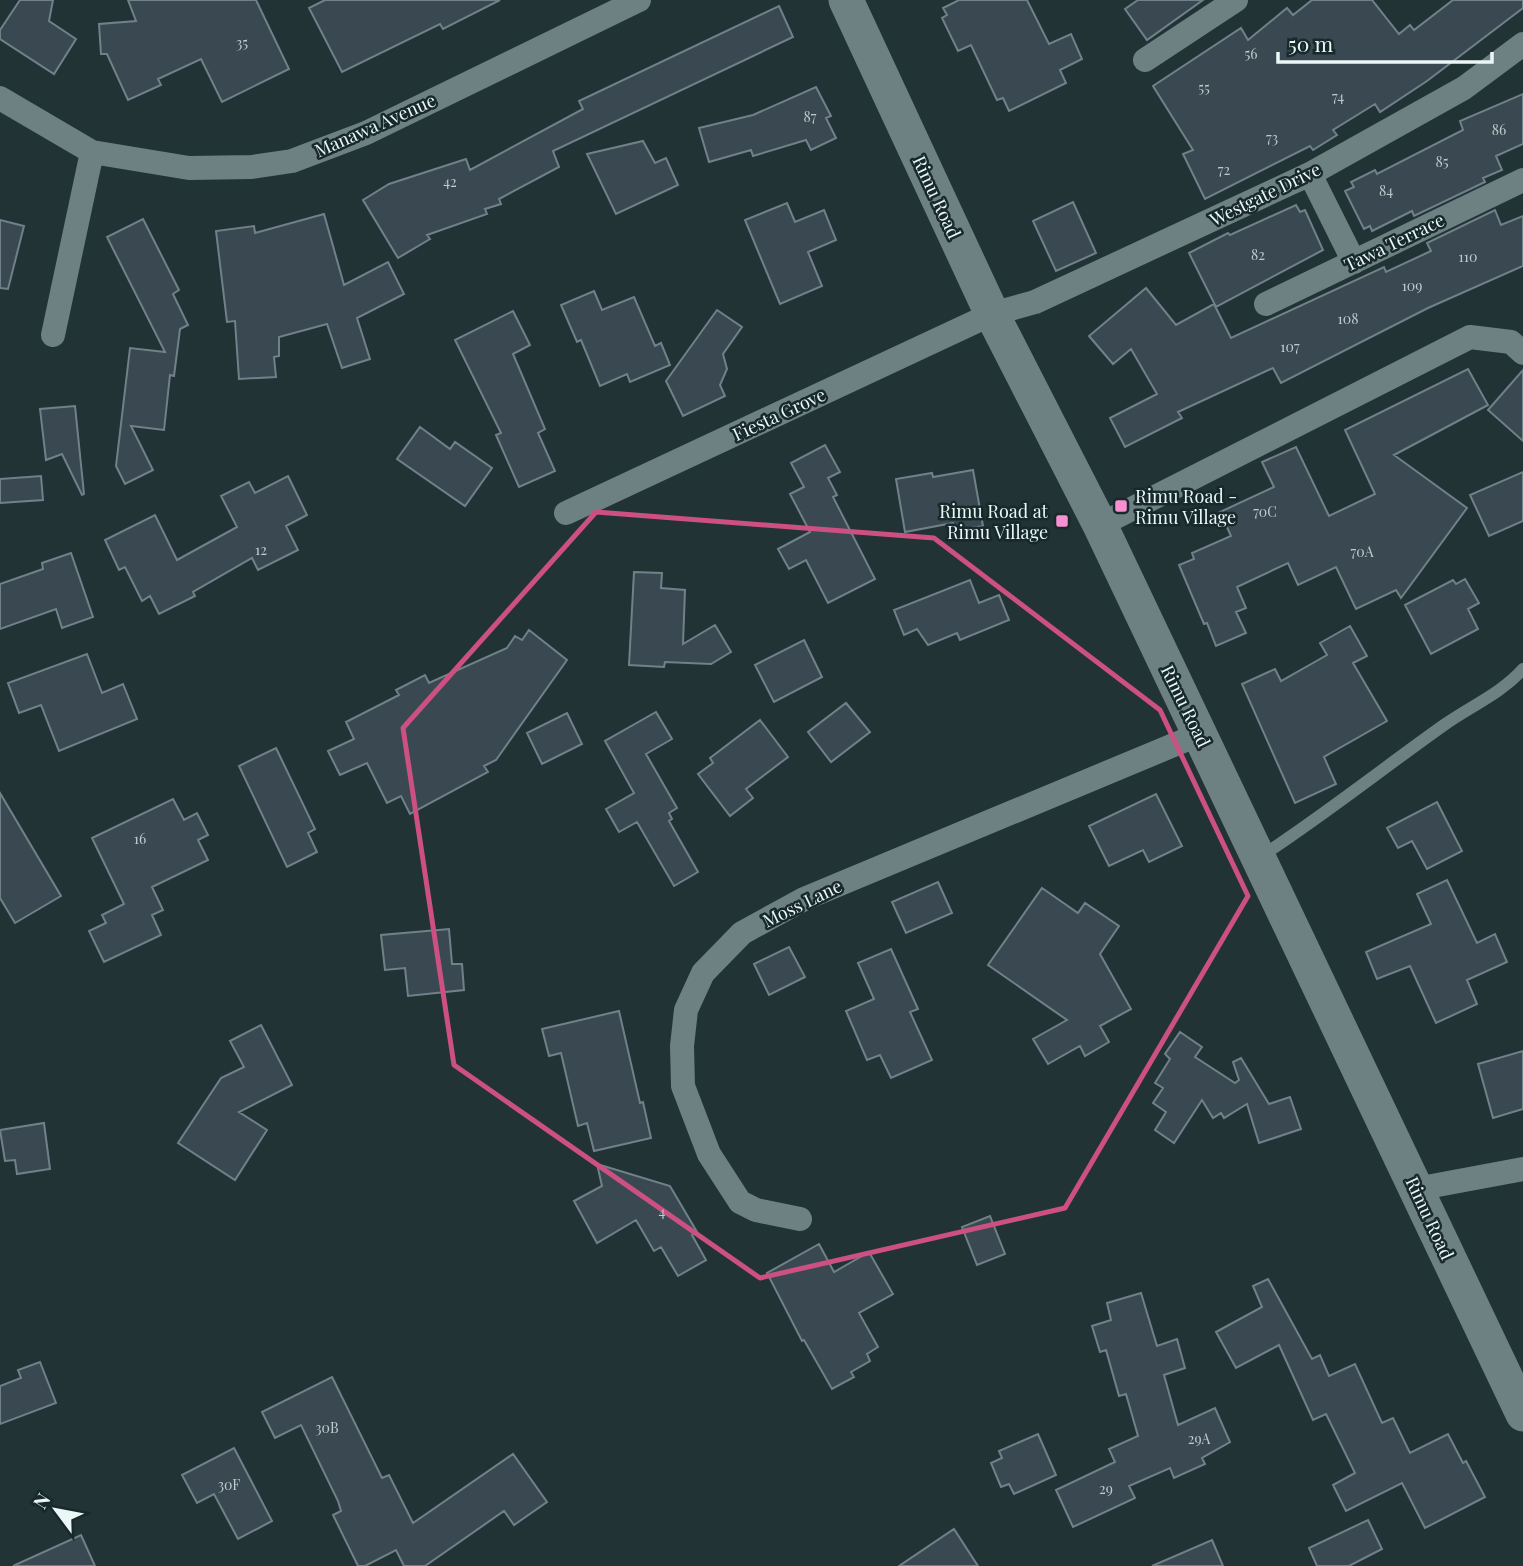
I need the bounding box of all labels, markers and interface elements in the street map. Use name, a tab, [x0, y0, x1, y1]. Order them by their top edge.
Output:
scale bar	[1278, 21, 1492, 65]
text: 50 m	[1288, 29, 1334, 57]
house number: 35	[236, 33, 248, 52]
house number: 56	[1244, 44, 1258, 63]
house number: 55	[1198, 78, 1210, 97]
house number: 74	[1332, 87, 1344, 106]
street label: Manawa Avenue	[311, 88, 439, 162]
house number: 87	[804, 107, 817, 126]
house number: 86	[1492, 120, 1506, 139]
house number: 73	[1266, 128, 1278, 147]
street label: Rimu Road	[907, 152, 967, 243]
house number: 85	[1435, 152, 1449, 171]
street label: Westgate Drive	[1205, 157, 1324, 232]
house number: 72	[1218, 160, 1230, 179]
house number: 42	[443, 172, 457, 191]
house number: 84	[1379, 181, 1393, 200]
street label: Tawa Terrace	[1340, 207, 1448, 277]
house number: 82	[1251, 245, 1265, 264]
house number: 110	[1459, 247, 1477, 266]
house number: 109	[1402, 276, 1422, 295]
house number: 108	[1338, 309, 1358, 328]
house number: 107	[1280, 337, 1300, 356]
street label: Fiesta Grove	[729, 382, 829, 446]
place label: Rimu Road - Rimu Village	[1135, 484, 1237, 529]
marker: Rimu Road - Rimu Village	[1113, 498, 1129, 514]
place label: Rimu Road at Rimu Village	[939, 499, 1049, 544]
house number: 70C	[1253, 502, 1277, 521]
marker: Rimu Road at Rimu Village	[1054, 513, 1070, 529]
house number: 12	[255, 540, 267, 559]
house number: 70A	[1351, 542, 1374, 561]
street label: Rimu Road	[1156, 661, 1216, 752]
house number: 16	[134, 829, 146, 848]
street label: Moss Lane	[758, 874, 846, 932]
street label: Rimu Road	[1400, 1173, 1460, 1264]
house number: 4	[659, 1202, 666, 1221]
house number: 30B	[315, 1418, 339, 1437]
house number: 29A	[1188, 1429, 1211, 1448]
north arrow	[21, 1475, 91, 1545]
house number: 30F	[218, 1475, 240, 1494]
house number: 29	[1099, 1479, 1113, 1498]
text: N	[26, 1488, 56, 1513]

